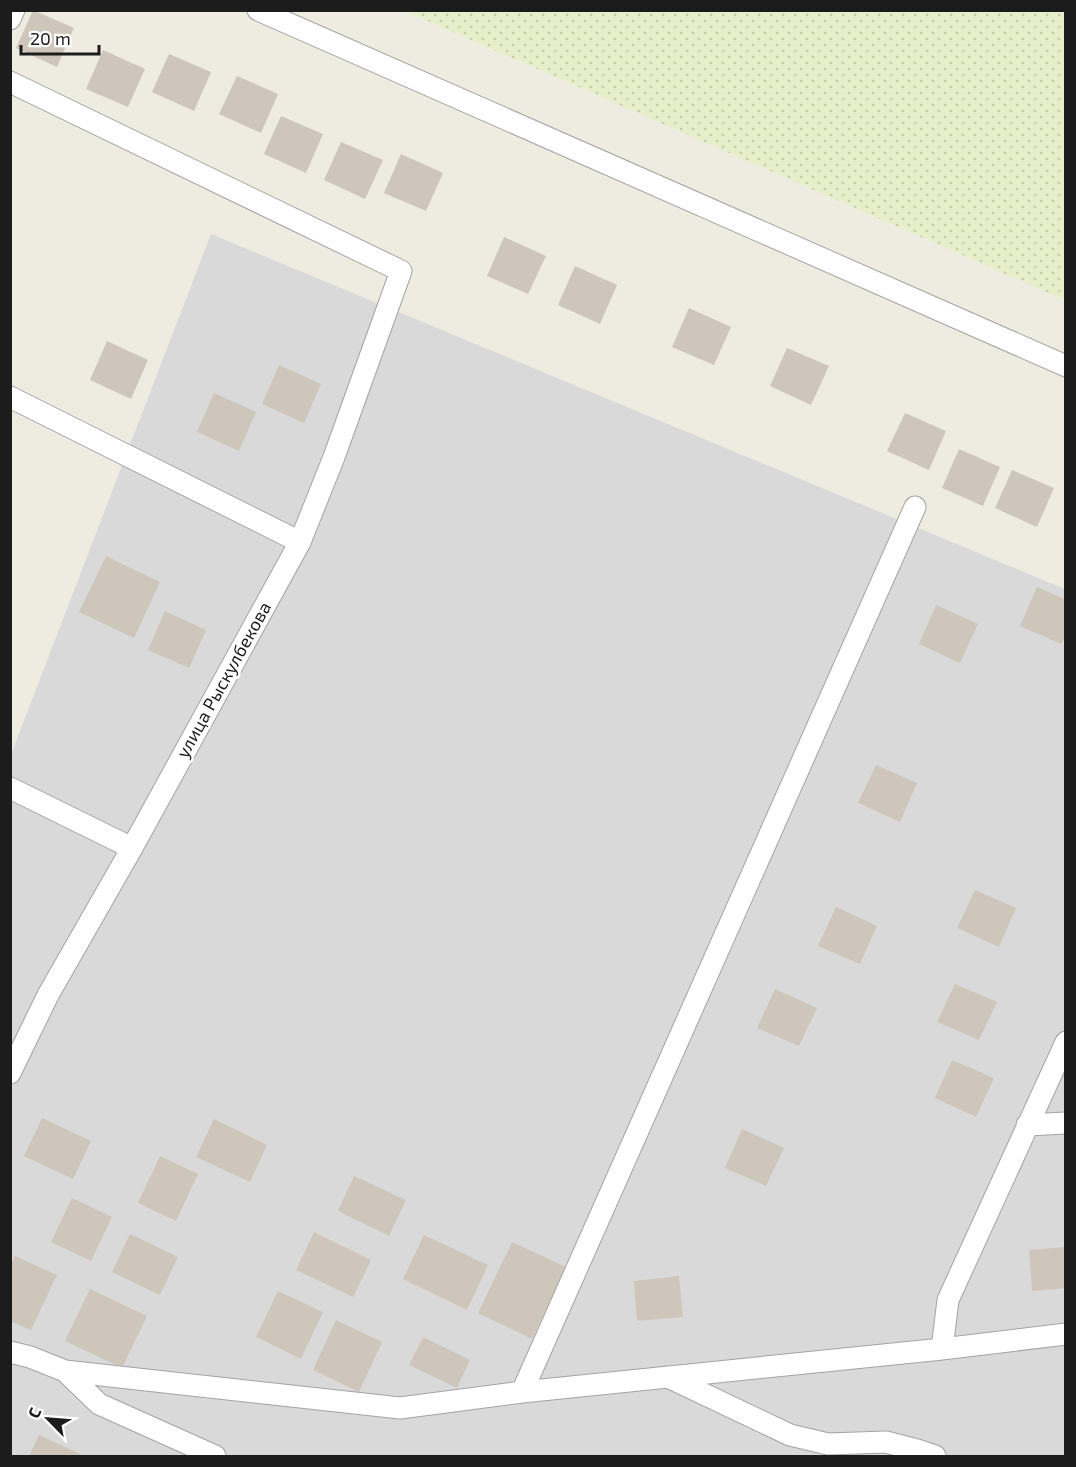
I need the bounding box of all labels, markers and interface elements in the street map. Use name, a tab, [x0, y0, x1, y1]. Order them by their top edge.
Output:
scale bar	[21, 18, 99, 56]
text: 20 m	[30, 27, 71, 49]
street label: улица Рыскулбекова	[171, 598, 275, 762]
north arrow	[18, 1389, 78, 1449]
text: С	[23, 1404, 45, 1421]

